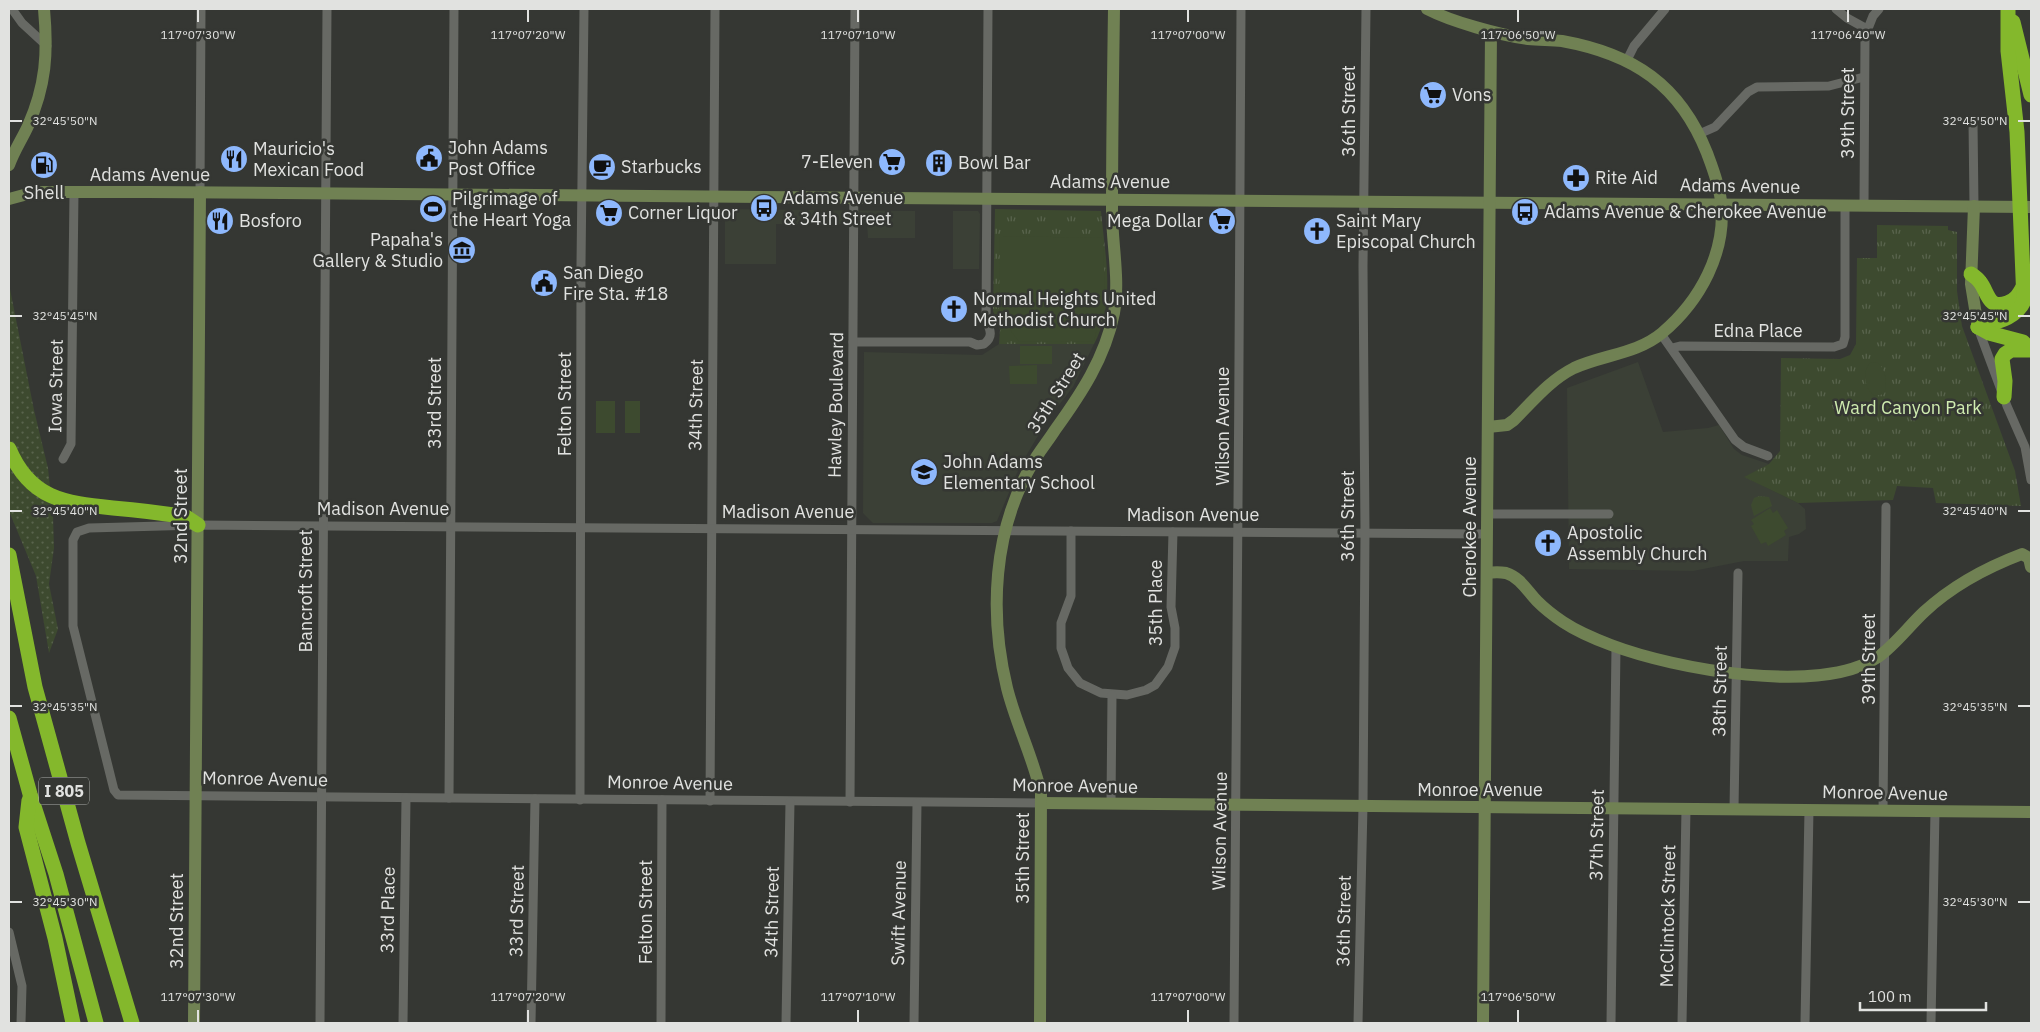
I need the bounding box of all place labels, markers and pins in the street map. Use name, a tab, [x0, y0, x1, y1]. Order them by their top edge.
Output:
supermarket icon: Vons	[1418, 80, 1448, 110]
place label: Vons	[1452, 83, 1492, 106]
place label: John Adams Post Office	[448, 136, 548, 180]
place label: Mauricio's Mexican Food	[253, 137, 364, 181]
public building icon: John Adams Post Office	[414, 143, 444, 173]
restaurant icon: Mauricio's Mexican Food	[219, 144, 249, 174]
supermarket icon: 7-Eleven	[877, 147, 907, 177]
building icon: Bowl Bar	[924, 148, 954, 178]
fuel station icon: Shell	[29, 150, 59, 180]
place label: 7-Eleven	[801, 150, 873, 173]
place label: Bowl Bar	[958, 151, 1031, 174]
cafe icon: Starbucks	[587, 152, 617, 182]
place label: Starbucks	[621, 155, 702, 178]
pharmacy icon: Rite Aid	[1561, 163, 1591, 193]
place label: Rite Aid	[1595, 166, 1658, 189]
place label: Shell	[24, 181, 64, 204]
place label: Adams Avenue & 34th Street	[783, 186, 904, 230]
place label: Pilgrimage of the Heart Yoga	[452, 187, 571, 231]
bus stop icon: Adams Avenue & 34th Street	[749, 193, 779, 223]
sports icon: Pilgrimage of the Heart Yoga	[418, 194, 448, 224]
bus stop icon: Adams Avenue & Cherokee Avenue	[1510, 197, 1540, 227]
supermarket icon: Corner Liquor	[594, 198, 624, 228]
place label: Adams Avenue & Cherokee Avenue	[1544, 200, 1827, 223]
place label: Corner Liquor	[628, 201, 738, 224]
restaurant icon: Bosforo	[205, 206, 235, 236]
supermarket icon: Mega Dollar	[1207, 206, 1237, 236]
place label: Bosforo	[239, 209, 302, 232]
place label: Mega Dollar	[1107, 209, 1203, 232]
place label: Saint Mary Episcopal Church	[1336, 209, 1476, 253]
church icon: Saint Mary Episcopal Church	[1302, 216, 1332, 246]
place label: Papaha's Gallery & Studio	[313, 228, 443, 272]
museum icon: Papaha's Gallery & Studio	[447, 235, 477, 265]
place label: San Diego Fire Sta. #18	[563, 261, 668, 305]
public building icon: San Diego Fire Sta. #18	[529, 268, 559, 298]
place label: Normal Heights United Methodist Church	[973, 287, 1157, 331]
church icon: Normal Heights United Methodist Church	[939, 294, 969, 324]
place label: John Adams Elementary School	[943, 450, 1095, 494]
school or university icon: John Adams Elementary School	[909, 457, 939, 487]
place label: Apostolic Assembly Church	[1567, 521, 1707, 565]
church icon: Apostolic Assembly Church	[1533, 528, 1563, 558]

